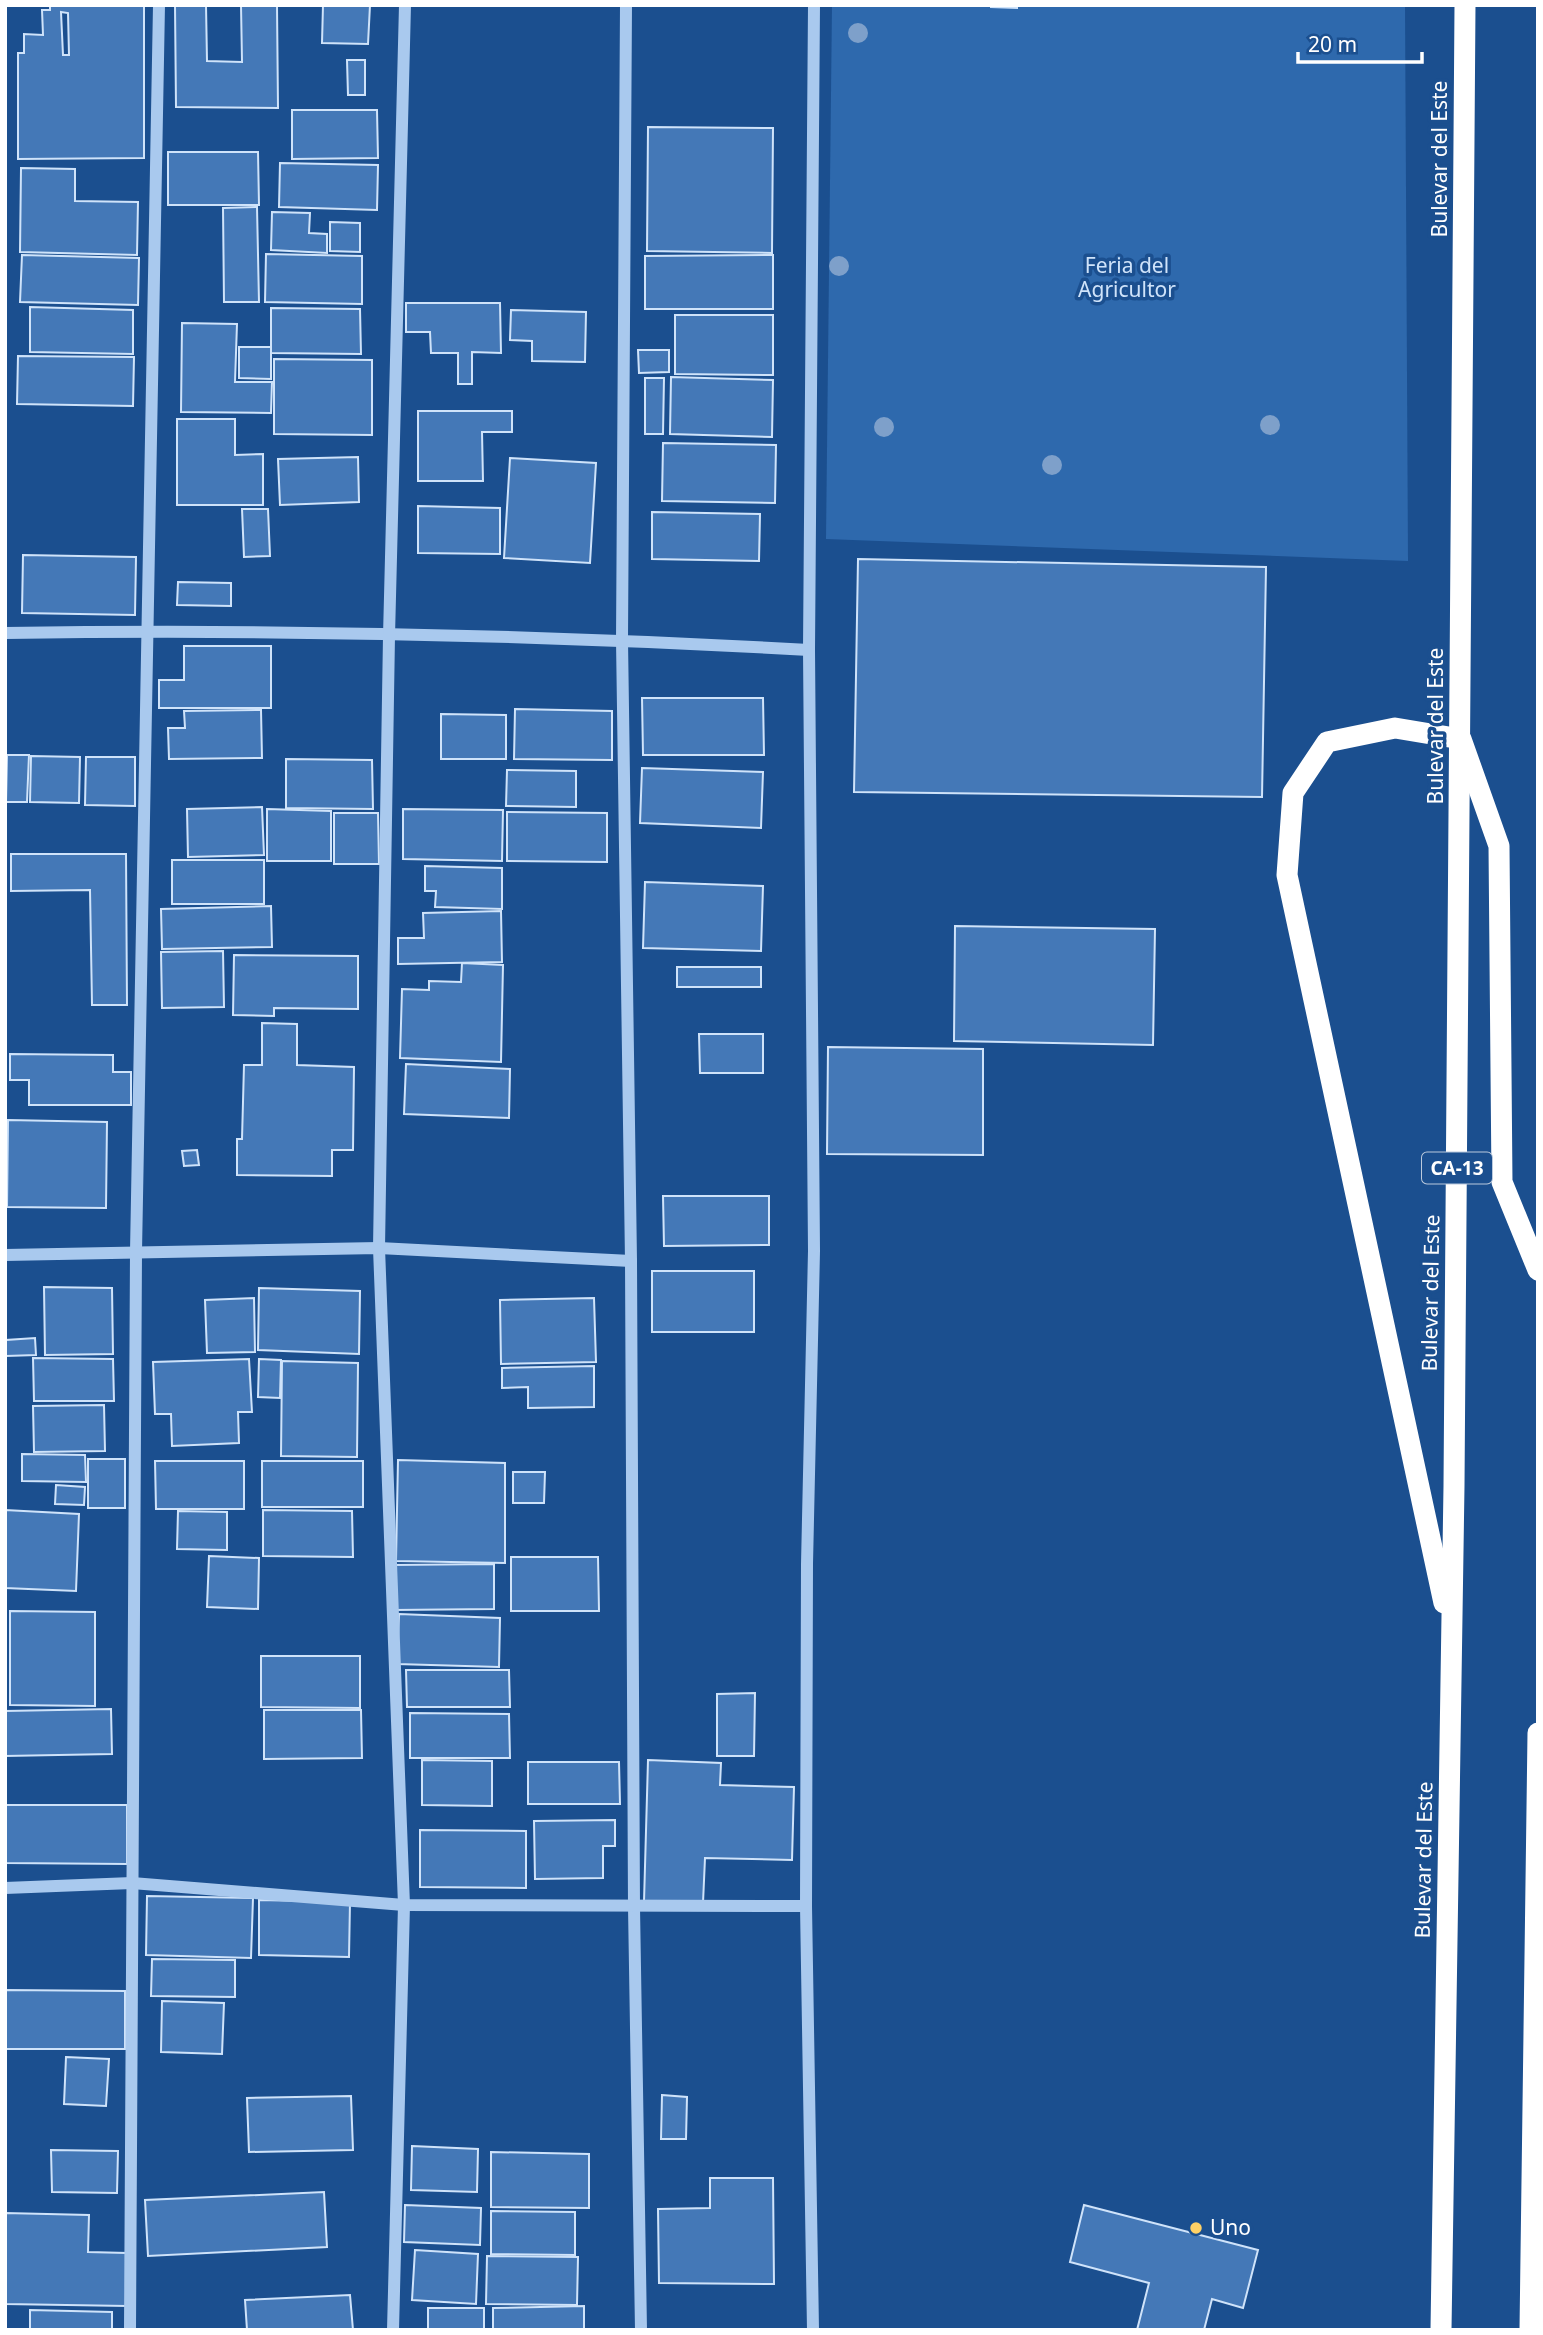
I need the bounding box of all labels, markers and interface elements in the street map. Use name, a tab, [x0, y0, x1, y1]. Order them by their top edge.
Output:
scale bar	[1298, 21, 1422, 65]
text: 20 m	[1308, 30, 1357, 58]
street label: Bulevar del Este	[1425, 81, 1453, 237]
park label: Feria del Agricultor	[1078, 251, 1176, 303]
street label: Bulevar del Este	[1421, 648, 1449, 804]
road number: CA-13	[1422, 1152, 1492, 1184]
street label: Bulevar del Este	[1415, 1214, 1445, 1372]
street label: Bulevar del Este	[1408, 1781, 1438, 1939]
place label: Uno	[1210, 2213, 1251, 2241]
marker: Uno	[1188, 2220, 1204, 2236]

